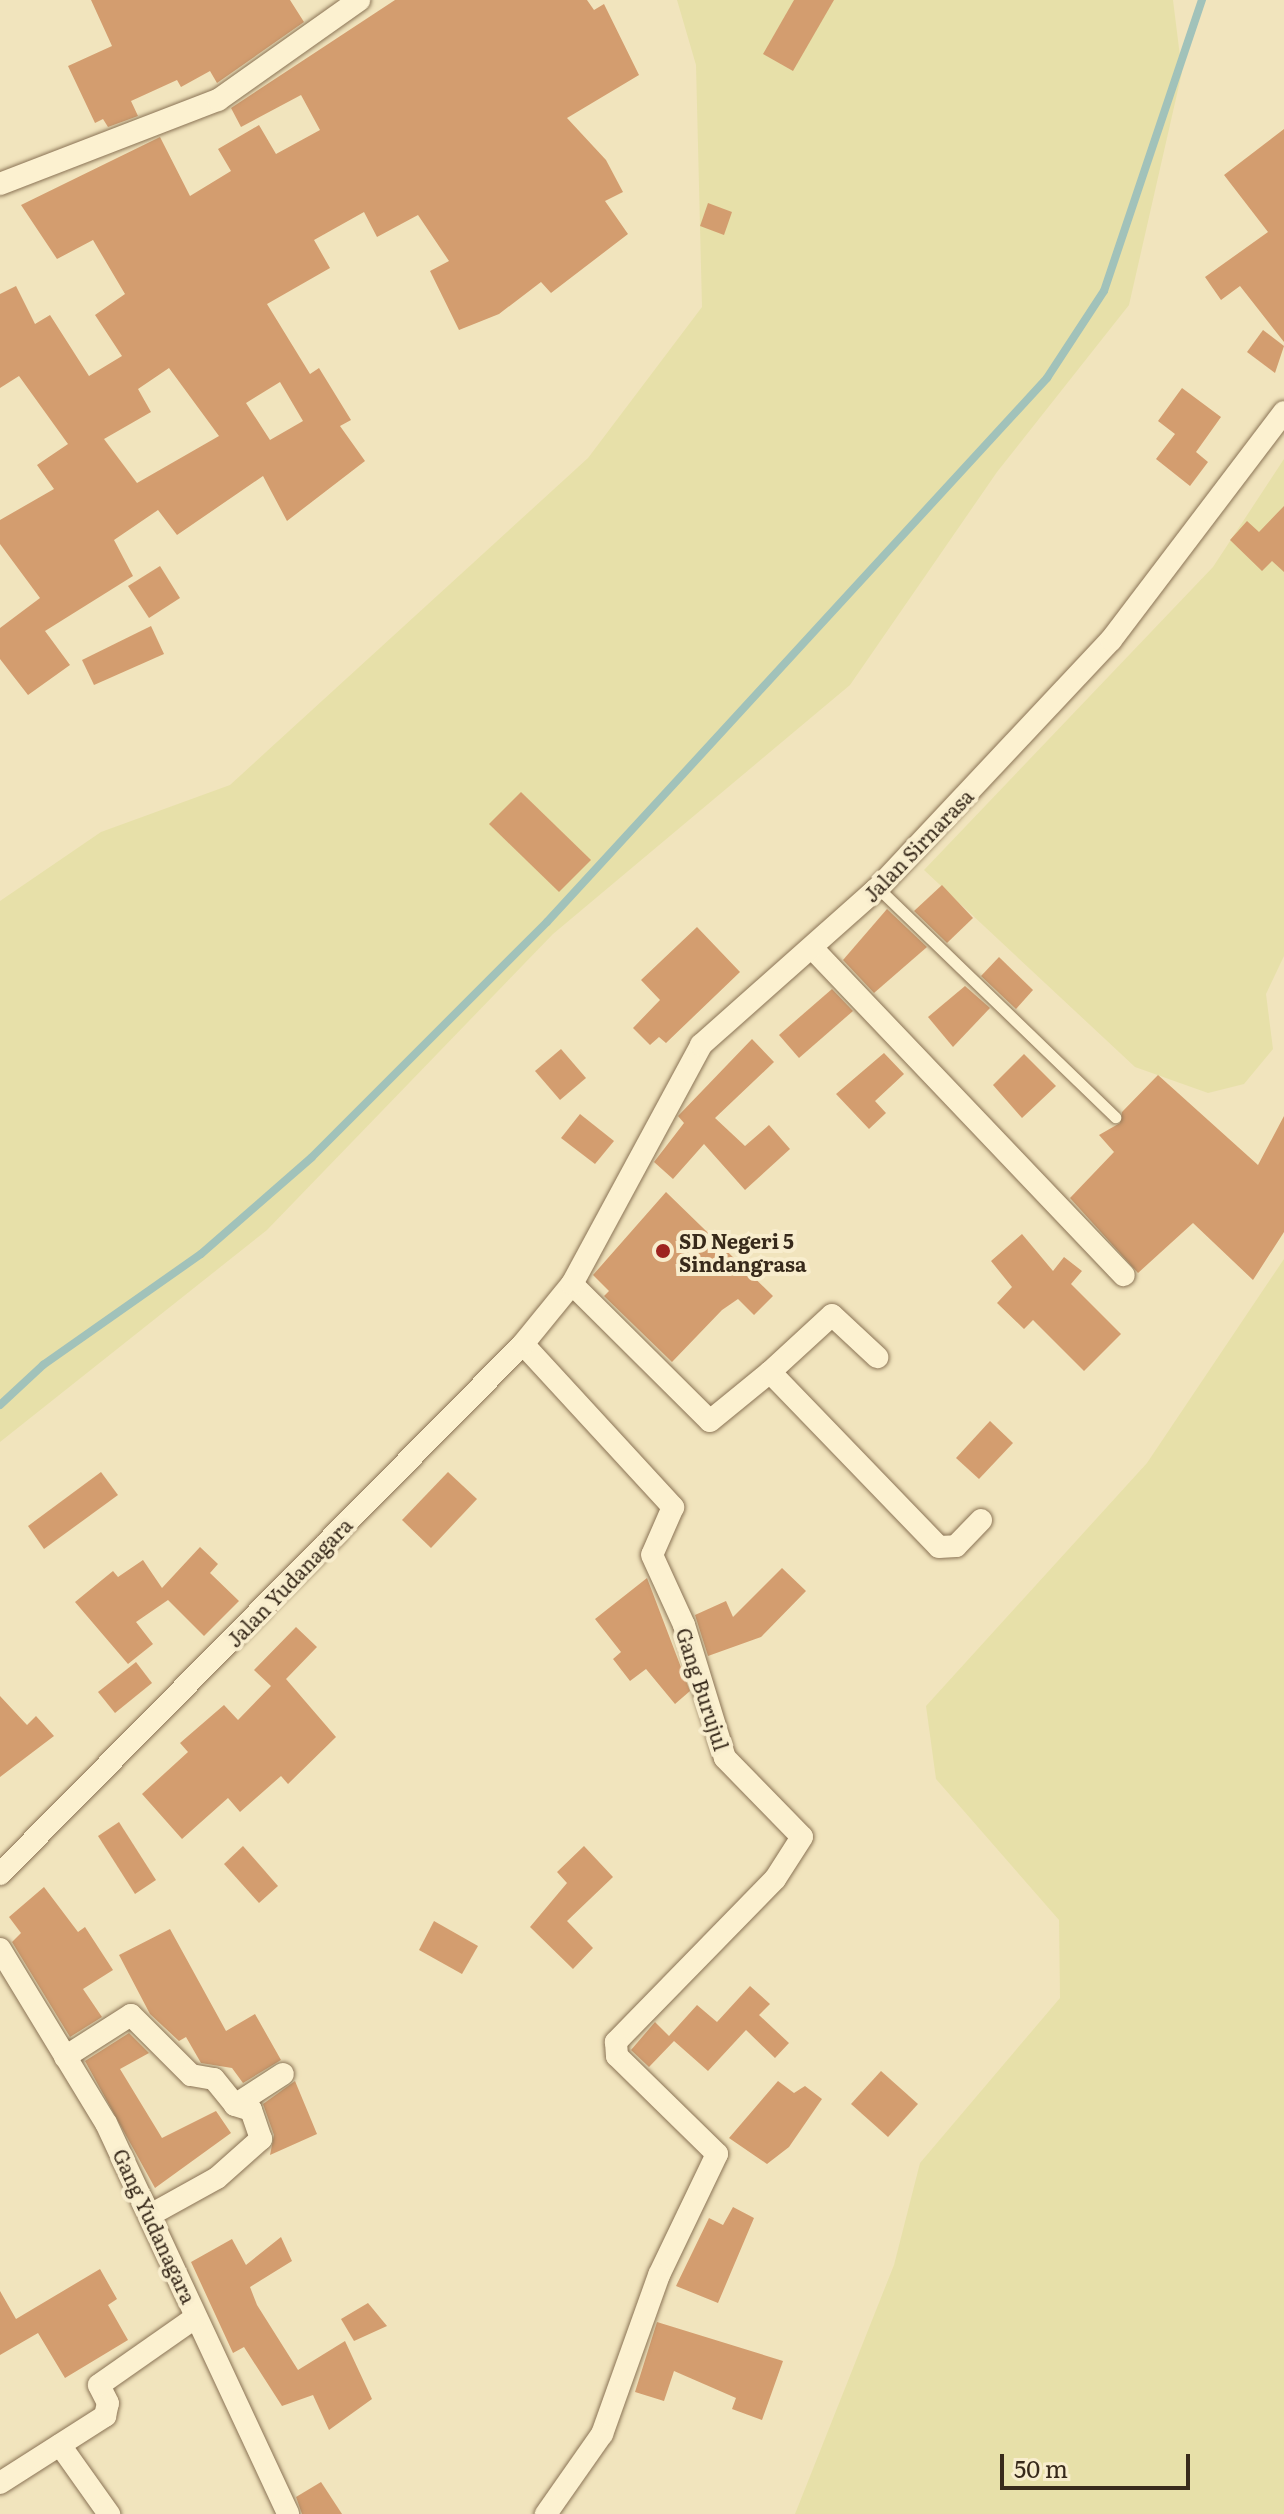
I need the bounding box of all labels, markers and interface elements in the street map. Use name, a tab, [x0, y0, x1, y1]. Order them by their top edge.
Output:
street label: Jalan Sirnarasa	[858, 784, 978, 906]
place label: SD Negeri 5 Sindangrasa	[679, 1228, 807, 1275]
marker: SD Negeri 5 Sindangrasa	[654, 1242, 672, 1260]
street label: Jalan Yudanagara	[221, 1513, 357, 1651]
street label: Gang Burujul	[672, 1625, 734, 1753]
street label: Gang Yudanagara	[109, 2145, 201, 2307]
scale bar	[1004, 2438, 1194, 2488]
text: 50 m	[1014, 2450, 1068, 2485]

